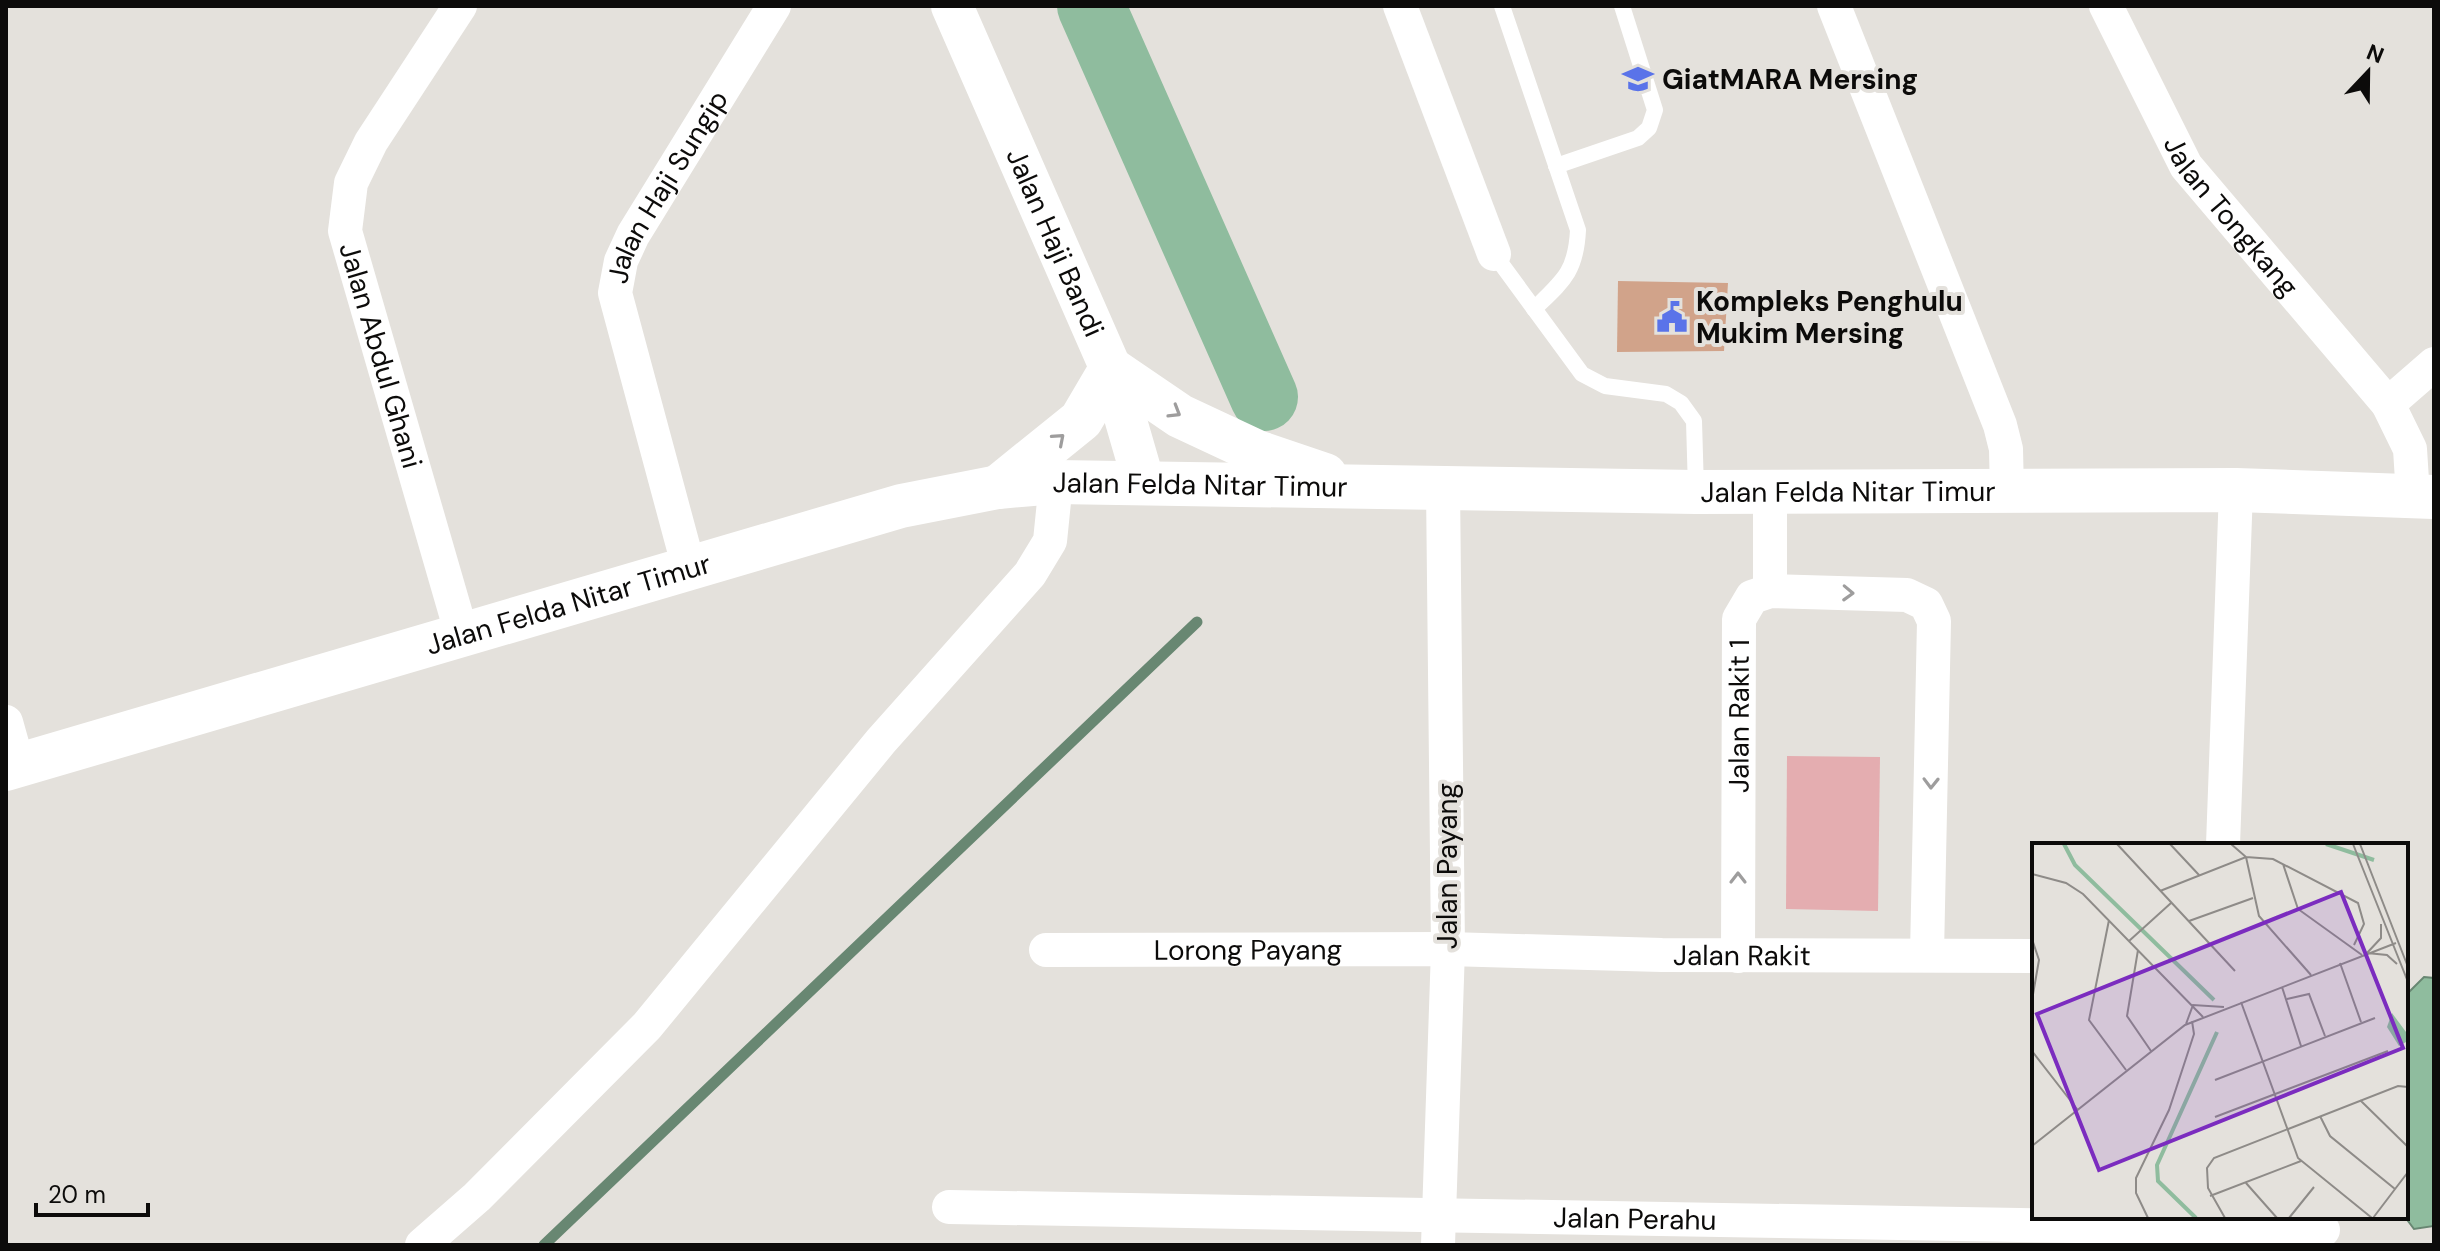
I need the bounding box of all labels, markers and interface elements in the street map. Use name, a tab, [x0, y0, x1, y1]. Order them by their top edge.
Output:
north arrow	[2328, 32, 2408, 112]
text: N	[2362, 37, 2388, 70]
place label: GiatMARA Mersing	[1662, 61, 1918, 98]
school or university icon: GiatMARA Mersing	[1621, 62, 1655, 96]
street label: Jalan Haji Sungip	[599, 83, 736, 286]
street label: Jalan Tongkang	[2155, 130, 2307, 304]
street label: Jalan Haji Bandi	[998, 142, 1113, 342]
street label: Jalan Abdul Ghani	[331, 238, 431, 472]
place label: Kompleks Penghulu Mukim Mersing	[1696, 283, 1963, 352]
public building icon: Kompleks Penghulu Mukim Mersing	[1655, 300, 1689, 334]
one-way arrow	[1167, 403, 1181, 418]
one-way arrow	[1050, 434, 1065, 449]
street label: Jalan Felda Nitar Timur	[1052, 463, 1348, 505]
street label: Jalan Felda Nitar Timur	[1700, 472, 1996, 510]
street label: Jalan Felda Nitar Timur	[421, 544, 715, 663]
one-way arrow	[1842, 585, 1855, 602]
street label: Jalan Rakit 1	[1720, 639, 1757, 793]
one-way arrow	[1922, 777, 1939, 790]
street label: Jalan Payang	[1429, 783, 1466, 949]
inset map	[2032, 843, 2408, 1219]
one-way arrow	[1729, 871, 1747, 884]
street label: Lorong Payang	[1154, 931, 1342, 968]
street label: Jalan Rakit	[1673, 937, 1811, 974]
scale bar	[36, 1167, 148, 1217]
text: 20 m	[48, 1179, 106, 1210]
street label: Jalan Perahu	[1553, 1199, 1717, 1238]

